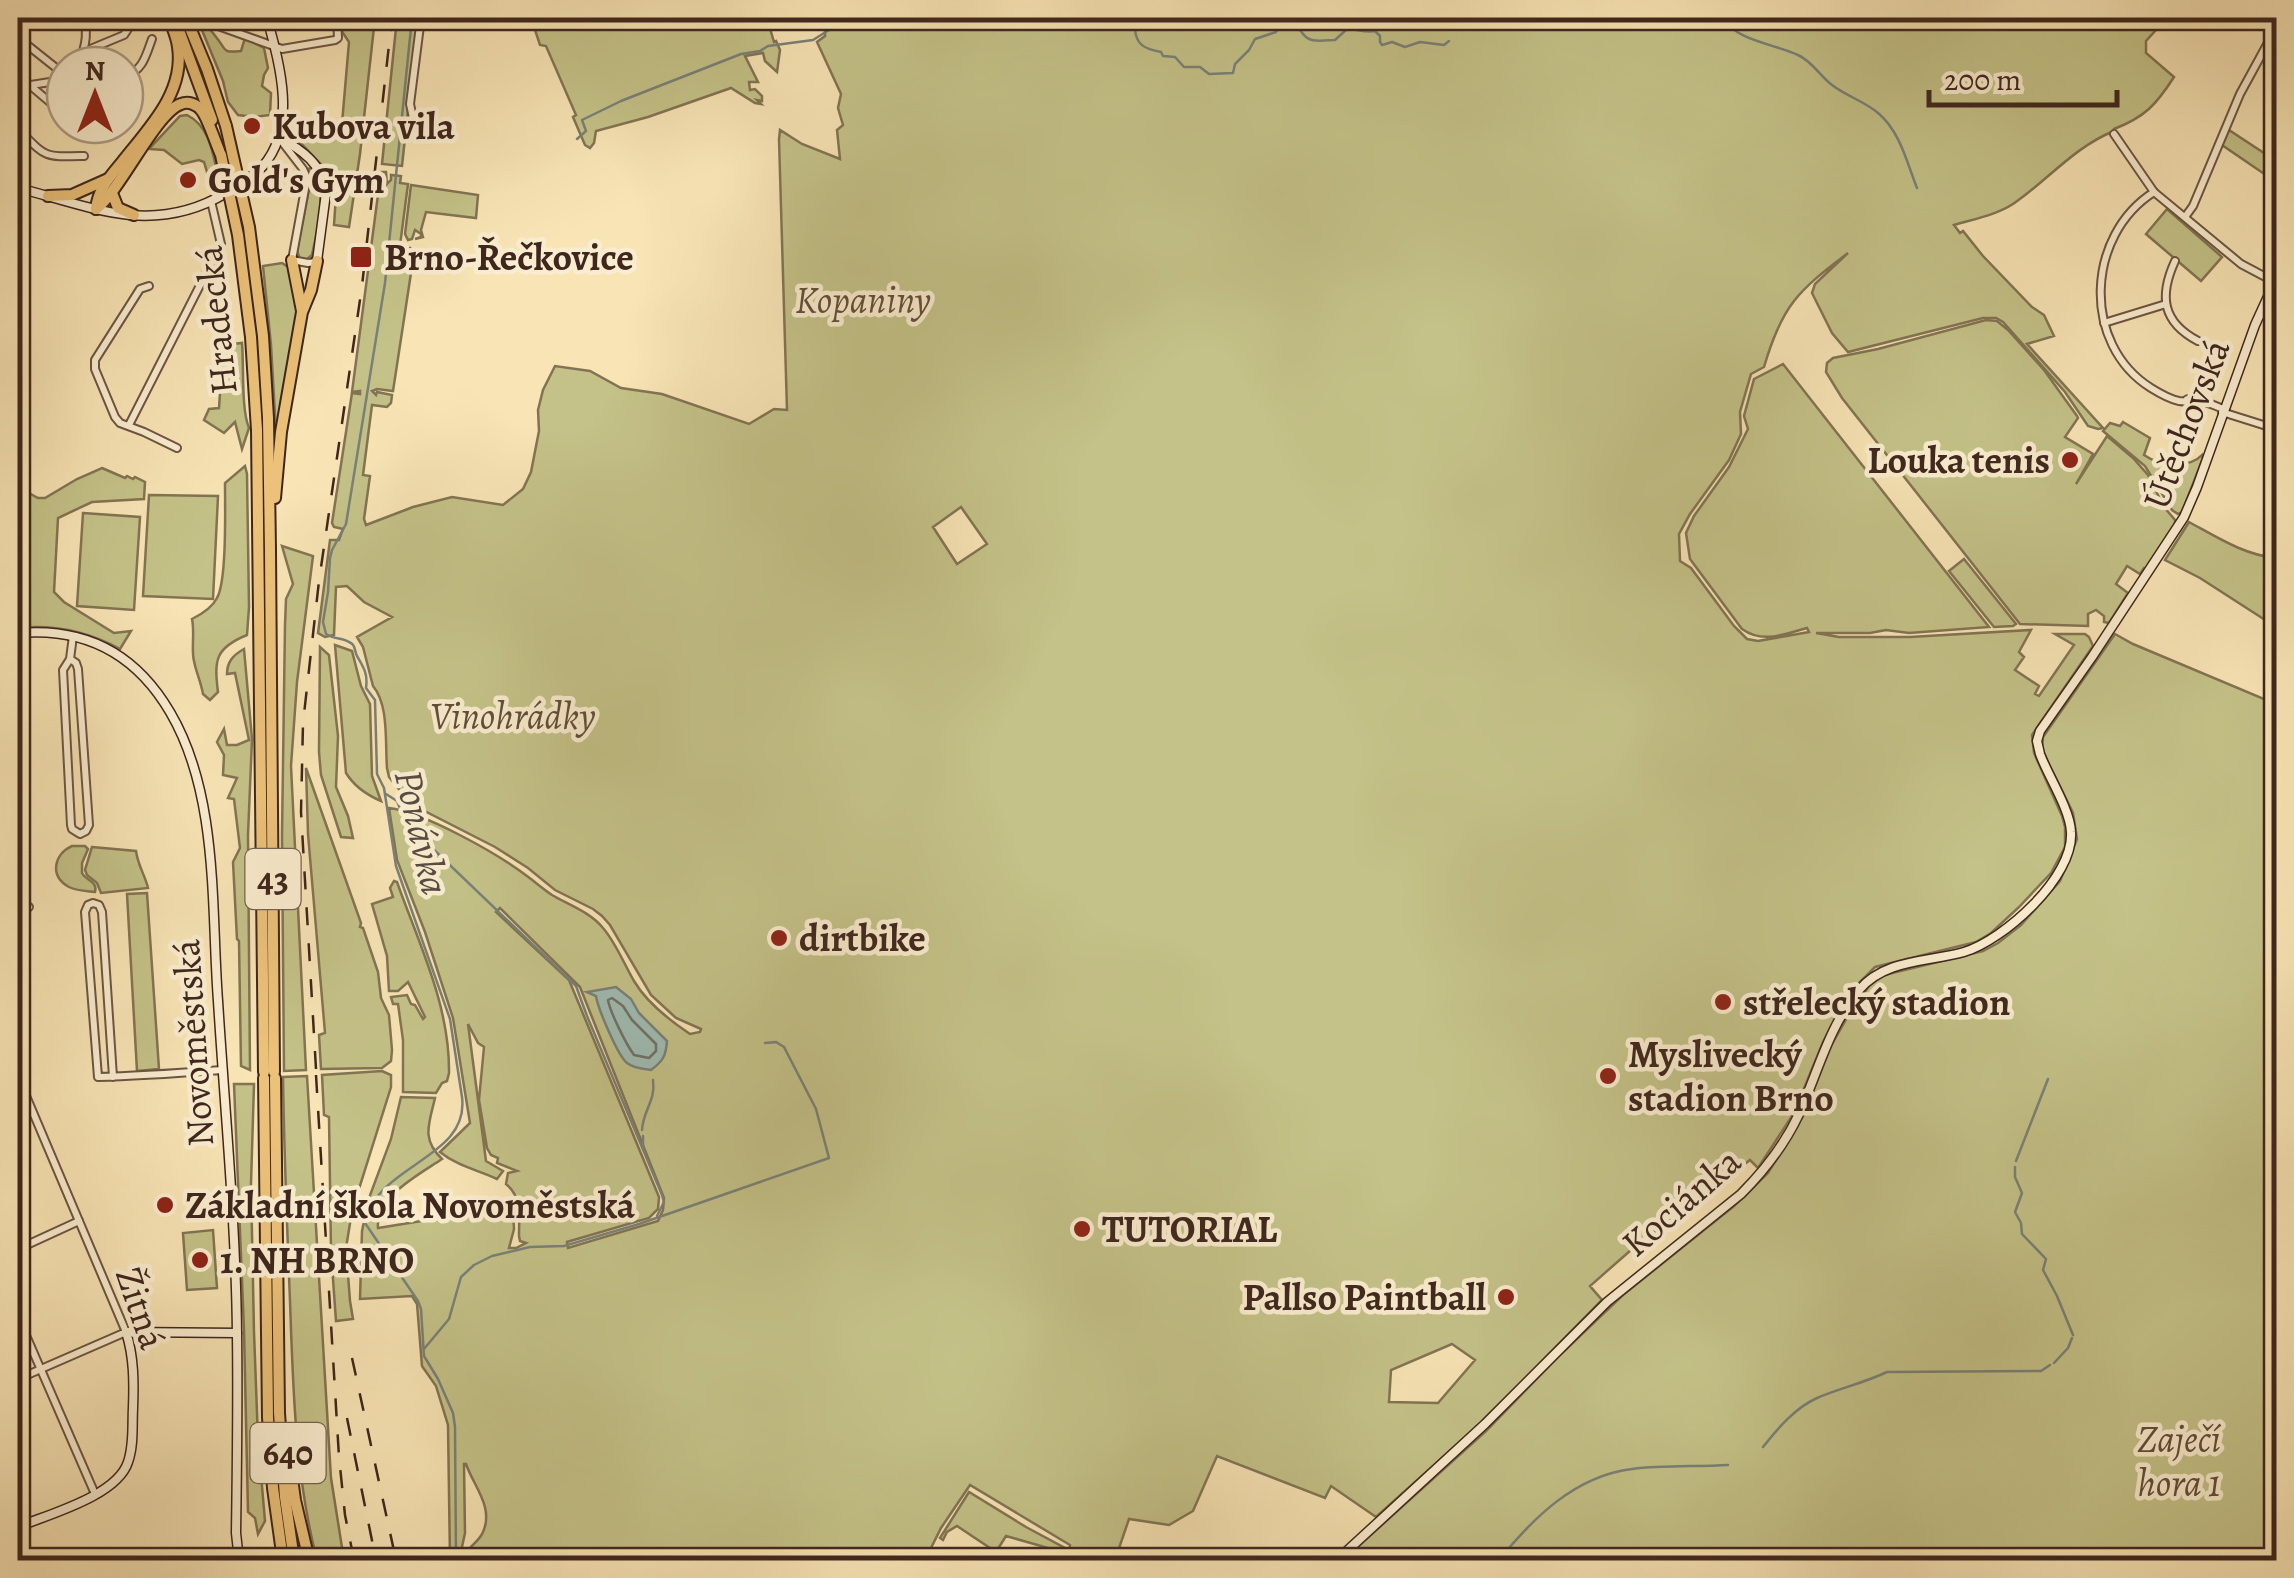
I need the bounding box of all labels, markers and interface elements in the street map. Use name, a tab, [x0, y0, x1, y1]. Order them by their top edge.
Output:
north arrow	[45, 45, 145, 145]
scale bar	[1929, 45, 2116, 107]
text: N	[85, 52, 105, 90]
text: 200 m	[1944, 60, 2021, 100]
place label: Kubova vila	[272, 100, 455, 152]
marker: Kubova vila	[241, 115, 263, 137]
place label: Gold's Gym	[208, 154, 385, 206]
marker: Gold's Gym	[177, 169, 199, 191]
place label: Brno-Řečkovice	[384, 231, 634, 283]
street label: Hradecká	[182, 243, 250, 397]
marker: Brno-Řečkovice	[348, 244, 374, 270]
park label: Kopaniny	[795, 274, 931, 326]
street label: Útěchovská	[2130, 331, 2242, 516]
place label: Louka tenis	[1867, 434, 2050, 486]
marker: Louka tenis	[2059, 449, 2081, 471]
park label: Vinohrádky	[430, 690, 596, 742]
water label: Ponávka	[381, 764, 463, 900]
road number: 43	[246, 849, 300, 909]
place label: dirtbike	[799, 912, 926, 964]
marker: dirtbike	[768, 927, 790, 949]
street label: Novoměstská	[160, 937, 226, 1148]
place label: střelecký stadion	[1743, 976, 2010, 1028]
marker: střelecký stadion	[1712, 991, 1734, 1013]
place label: Myslivecký stadion Brno	[1628, 1028, 1834, 1124]
marker: Myslivecký stadion Brno	[1597, 1065, 1619, 1087]
street label: Kociánka	[1610, 1135, 1752, 1268]
place label: Základní škola Novoměstská	[185, 1179, 636, 1231]
marker: Základní škola Novoměstská	[154, 1194, 176, 1216]
place label: TUTORIAL	[1102, 1203, 1278, 1255]
marker: TUTORIAL	[1071, 1218, 1093, 1240]
place label: 1. NH BRNO	[220, 1234, 414, 1286]
marker: 1. NH BRNO	[189, 1249, 211, 1271]
street label: Žitná	[103, 1260, 179, 1356]
place label: Pallso Paintball	[1242, 1271, 1486, 1323]
marker: Pallso Paintball	[1495, 1286, 1517, 1308]
park label: Zaječí hora 1	[2137, 1413, 2222, 1509]
road number: 640	[250, 1423, 326, 1483]

